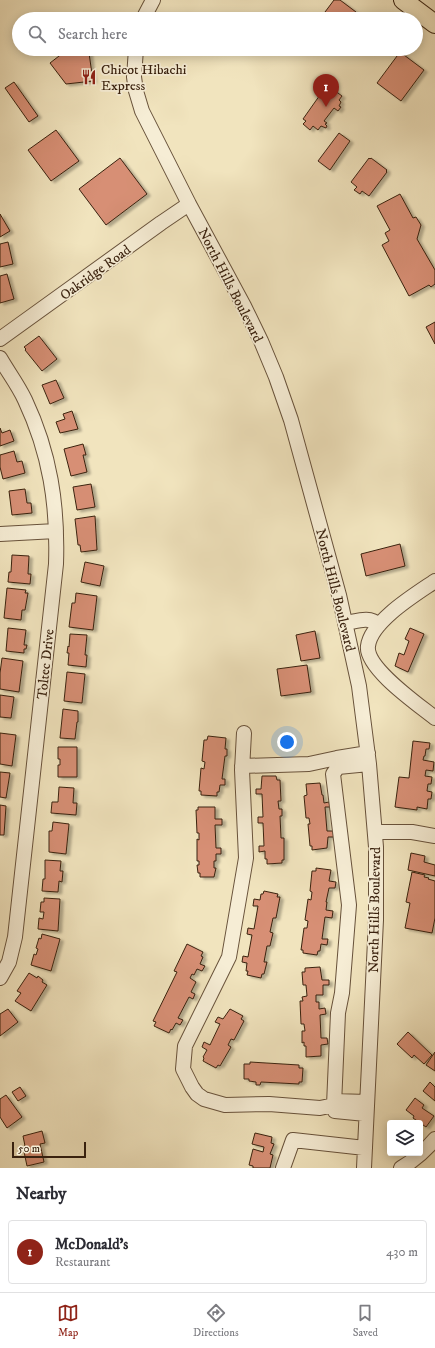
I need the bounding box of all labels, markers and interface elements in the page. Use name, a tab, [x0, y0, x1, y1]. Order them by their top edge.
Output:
search box	[12, 12, 423, 56]
icon: search	[26, 23, 48, 45]
text: Search here	[58, 25, 127, 44]
place label: Chicot Hibachi Express	[101, 61, 187, 95]
restaurant icon: Chicot Hibachi Express	[80, 68, 98, 86]
pin: 1	[313, 74, 339, 107]
street label: North Hills Boulevard	[193, 225, 267, 346]
street label: Oakridge Road	[57, 241, 135, 305]
street label: North Hills Boulevard	[311, 527, 359, 654]
street label: Toltec Drive	[33, 628, 59, 700]
your location	[277, 732, 297, 752]
street label: North Hills Boulevard	[365, 847, 385, 973]
map controls	[387, 1120, 423, 1156]
button: layers	[387, 1120, 423, 1156]
scale bar	[12, 1140, 86, 1159]
text: 50 m	[18, 1142, 40, 1156]
text: Nearby	[16, 1183, 66, 1205]
text: McDonald's	[55, 1235, 128, 1254]
text: 1	[28, 1244, 32, 1260]
text: 430 m	[386, 1244, 418, 1260]
text: Restaurant	[55, 1254, 111, 1270]
tab: Map	[57, 1302, 79, 1340]
tab: Directions	[193, 1302, 239, 1340]
tab: Saved	[353, 1302, 378, 1340]

